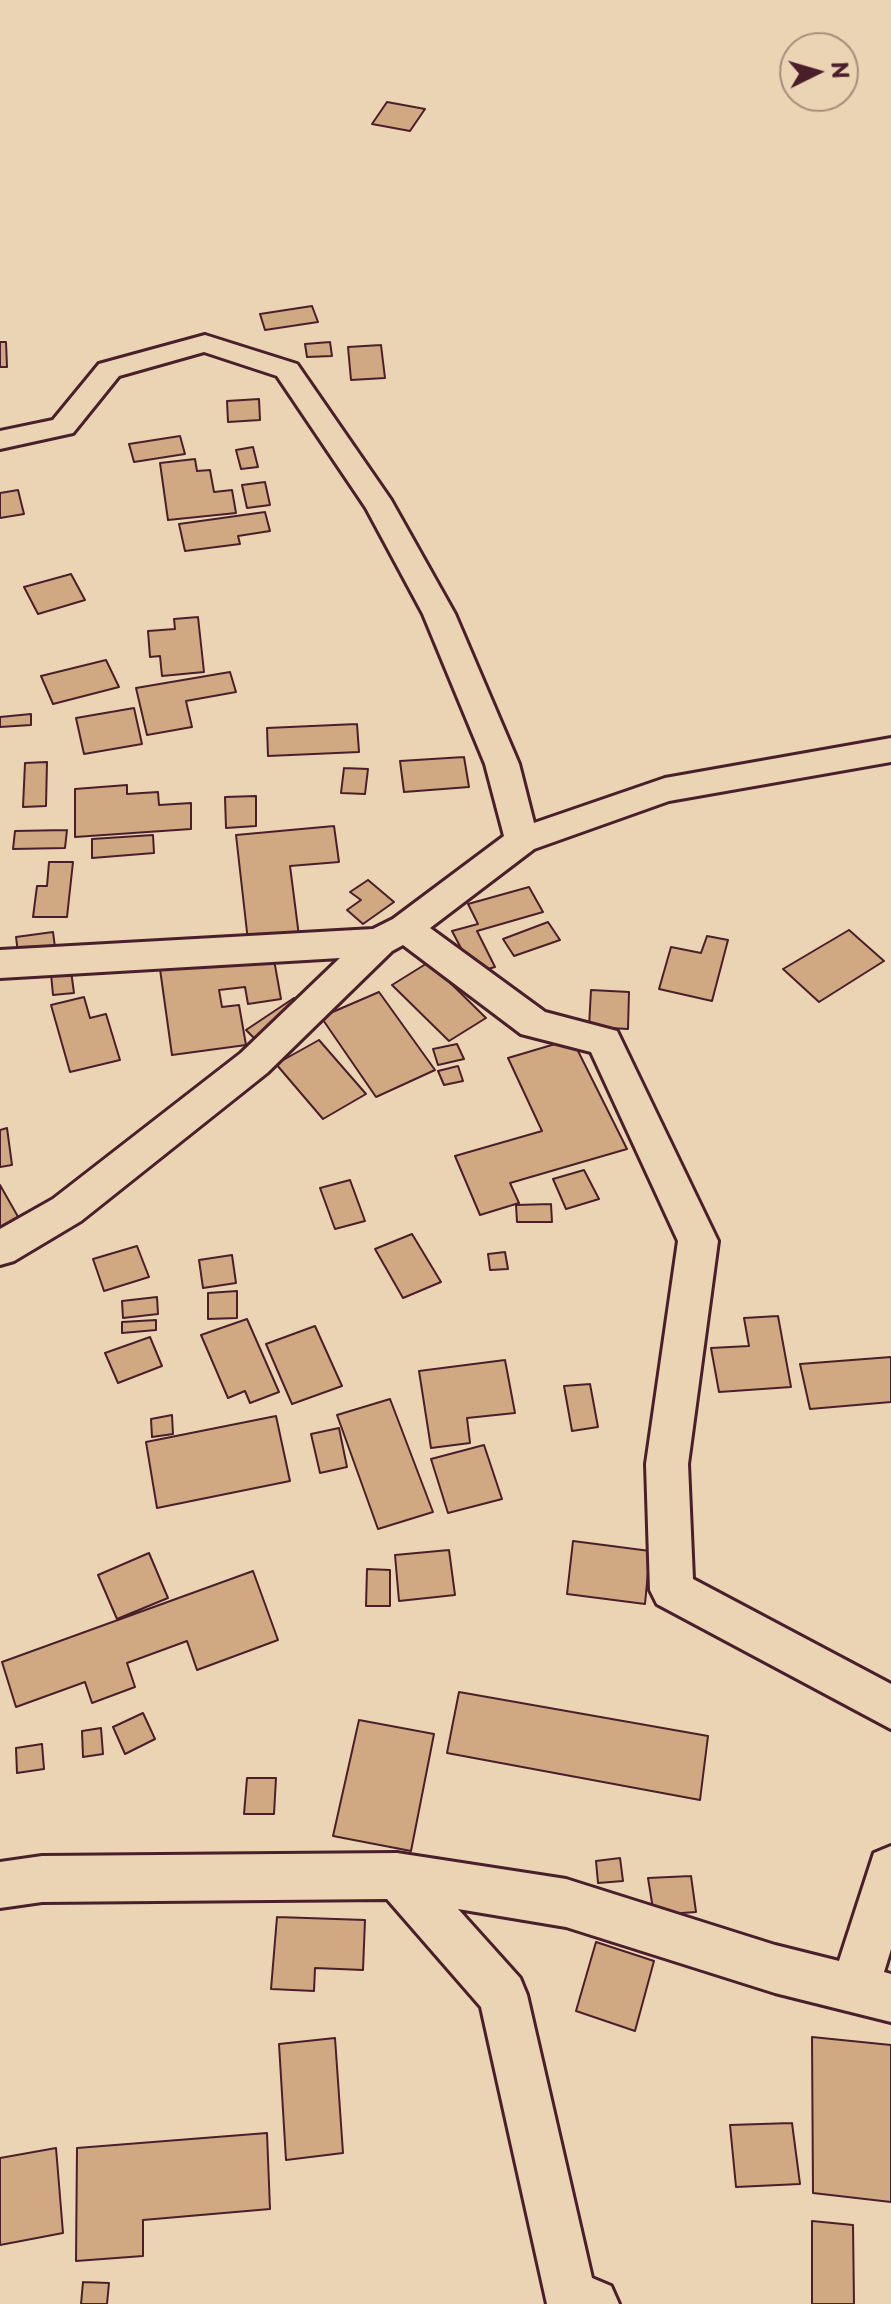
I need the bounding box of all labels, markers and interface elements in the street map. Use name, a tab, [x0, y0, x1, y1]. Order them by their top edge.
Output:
north arrow	[779, 32, 859, 112]
text: N	[824, 60, 859, 80]

